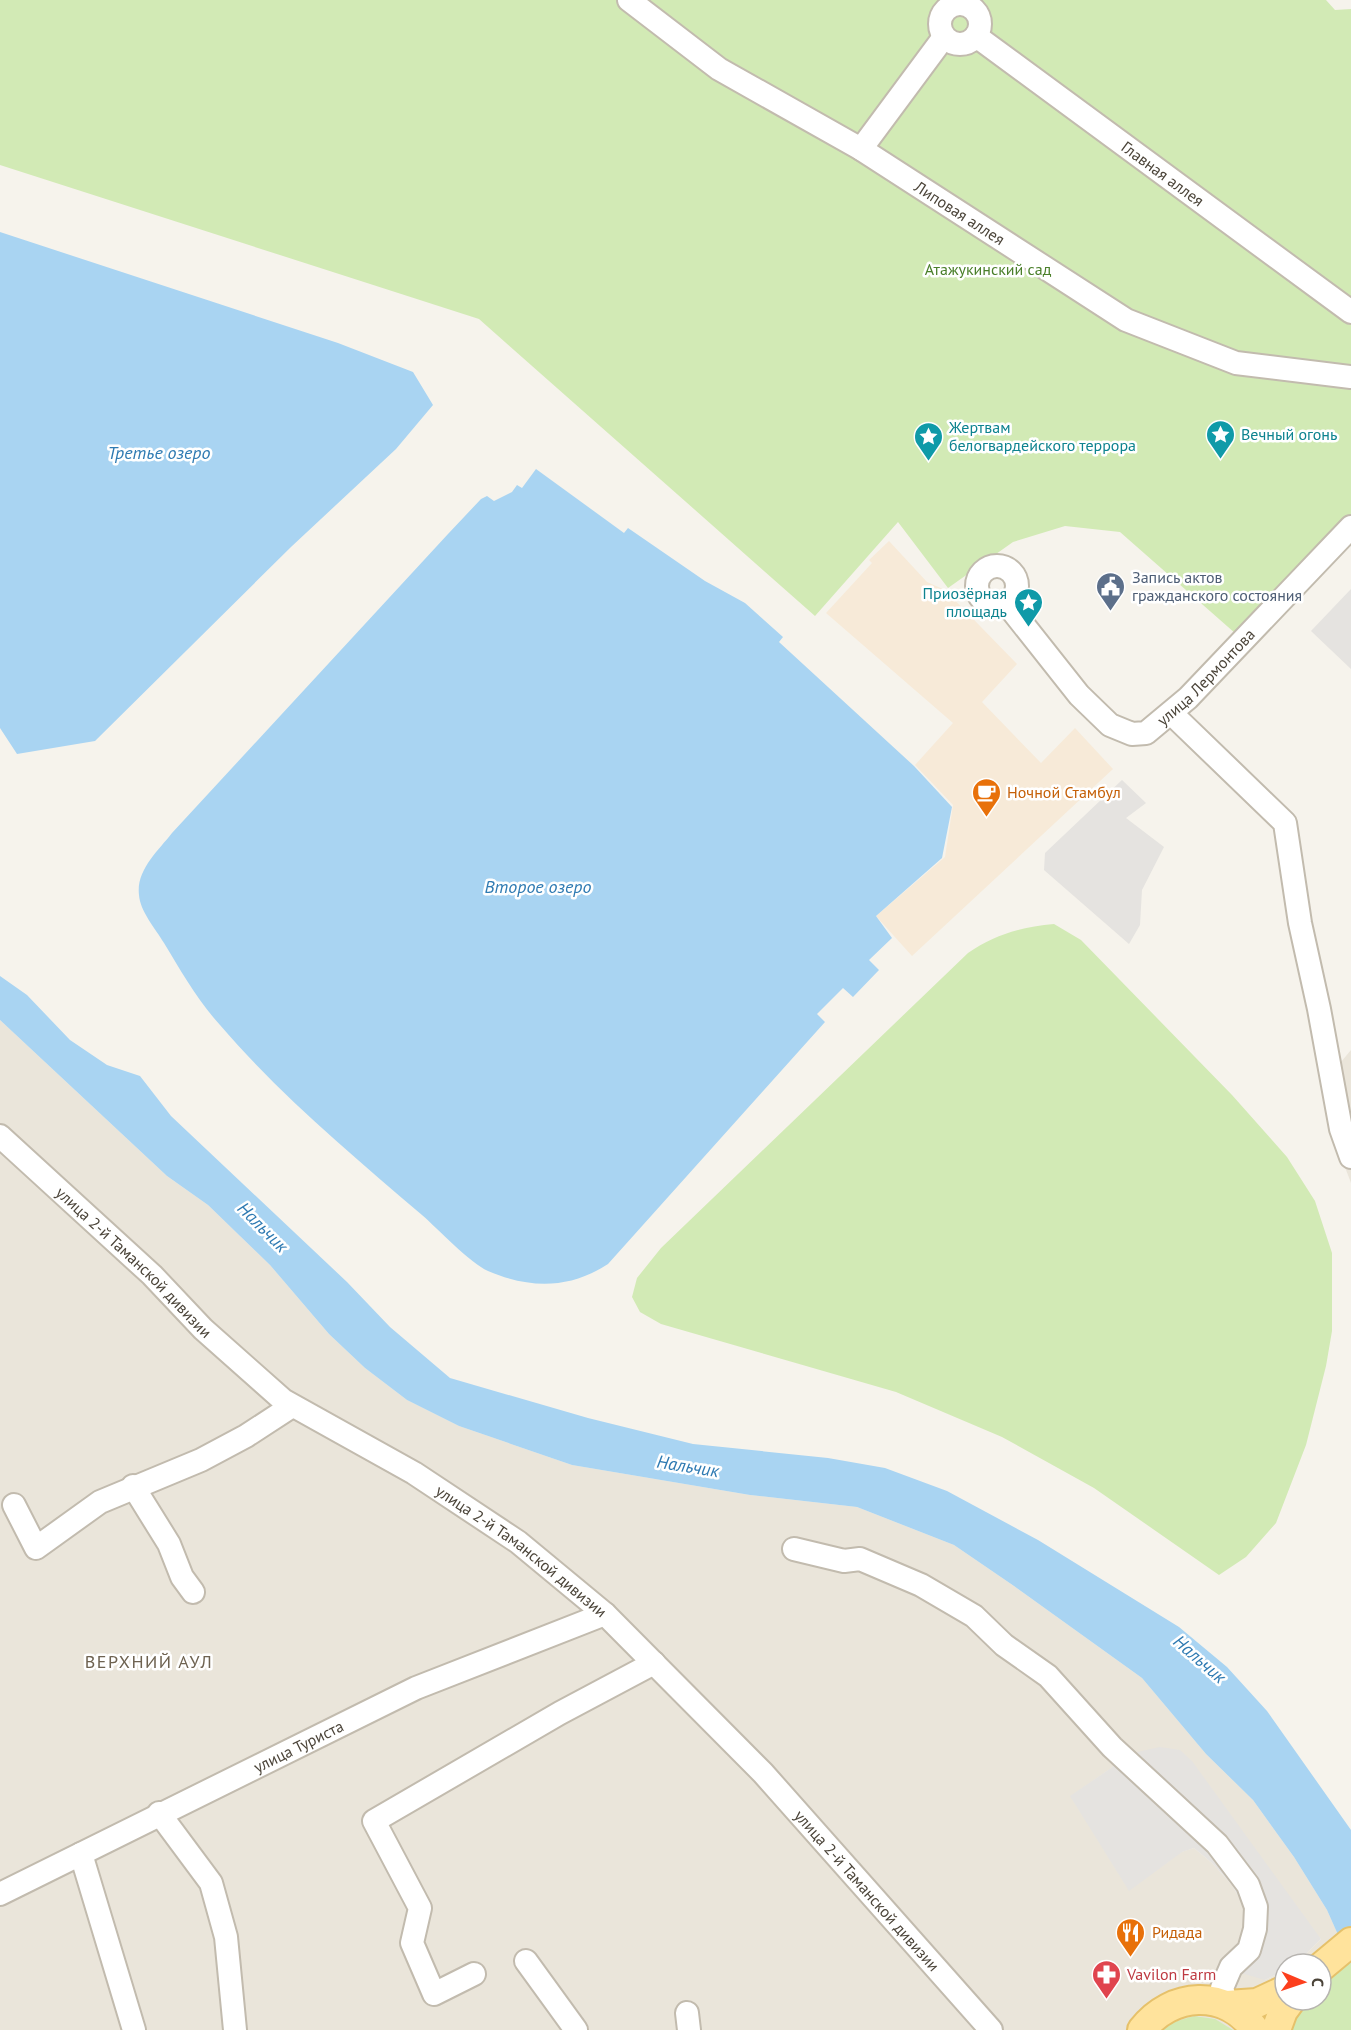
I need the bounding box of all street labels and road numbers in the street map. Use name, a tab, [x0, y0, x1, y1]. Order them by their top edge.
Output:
street label: Главная аллея	[1118, 137, 1208, 211]
street label: Липовая аллея	[910, 176, 1009, 249]
street label: улица Лермонтова	[1153, 624, 1259, 730]
street label: улица 2-й Таманской дивизии	[52, 1182, 216, 1342]
street label: улица 2-й Таманской дивизии	[432, 1480, 611, 1621]
street label: улица Туриста	[250, 1716, 347, 1777]
street label: улица 2-й Таманской дивизии	[790, 1806, 944, 1975]

